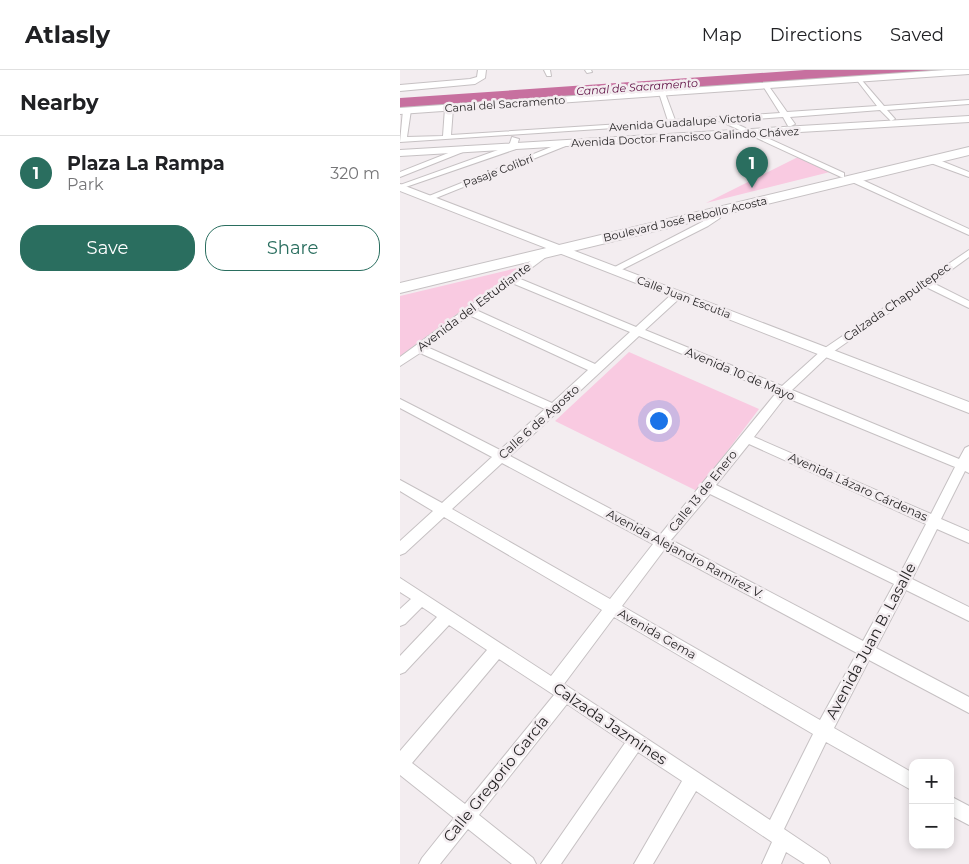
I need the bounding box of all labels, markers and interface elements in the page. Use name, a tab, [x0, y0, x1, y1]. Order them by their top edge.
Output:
text: Atlasly	[25, 20, 110, 49]
text: Map	[702, 24, 742, 46]
text: Directions	[770, 24, 862, 46]
text: Saved	[890, 24, 944, 46]
water label: Canal de Sacramento	[576, 76, 698, 98]
text: Nearby	[20, 90, 99, 115]
street label: Canal del Sacramento	[444, 93, 566, 115]
street label: Avenida Guadalupe Victoria	[608, 110, 762, 134]
street label: Avenida Doctor Francisco Galindo Chávez	[571, 124, 800, 150]
pin: 1	[736, 147, 768, 188]
street label: Pasaje Colibrí	[461, 151, 536, 191]
text: Plaza La Rampa	[67, 152, 225, 175]
text: 1	[33, 164, 39, 183]
text: 320 m	[330, 164, 380, 183]
text: Park	[67, 175, 104, 194]
street label: Boulevard José Rebollo Acosta	[602, 193, 768, 245]
button: Save	[20, 225, 195, 271]
button: Share	[205, 225, 380, 271]
street label: Avenida del Estudiante	[414, 259, 534, 354]
street label: Calzada Chapultepec	[840, 259, 953, 344]
street label: Calle Juan Escutia	[635, 273, 733, 321]
street label: Avenida 10 de Mayo	[683, 344, 797, 403]
street label: Calle 6 de Agosto	[495, 381, 582, 462]
your location	[646, 408, 672, 434]
street label: Calle 13 de Enero	[665, 447, 740, 535]
street label: Avenida Lázaro Cárdenas	[786, 449, 930, 524]
street label: Avenida Alejandro Ramírez V.	[604, 506, 766, 601]
street label: Avenida Juan B. Lasalle	[821, 559, 920, 722]
street label: Avenida Gema	[615, 605, 699, 662]
street label: Calzada Jazmines	[550, 678, 671, 769]
street label: Calle Gregorio García	[439, 712, 553, 846]
map controls	[909, 759, 954, 849]
button: +	[909, 759, 954, 804]
button: −	[909, 804, 954, 849]

